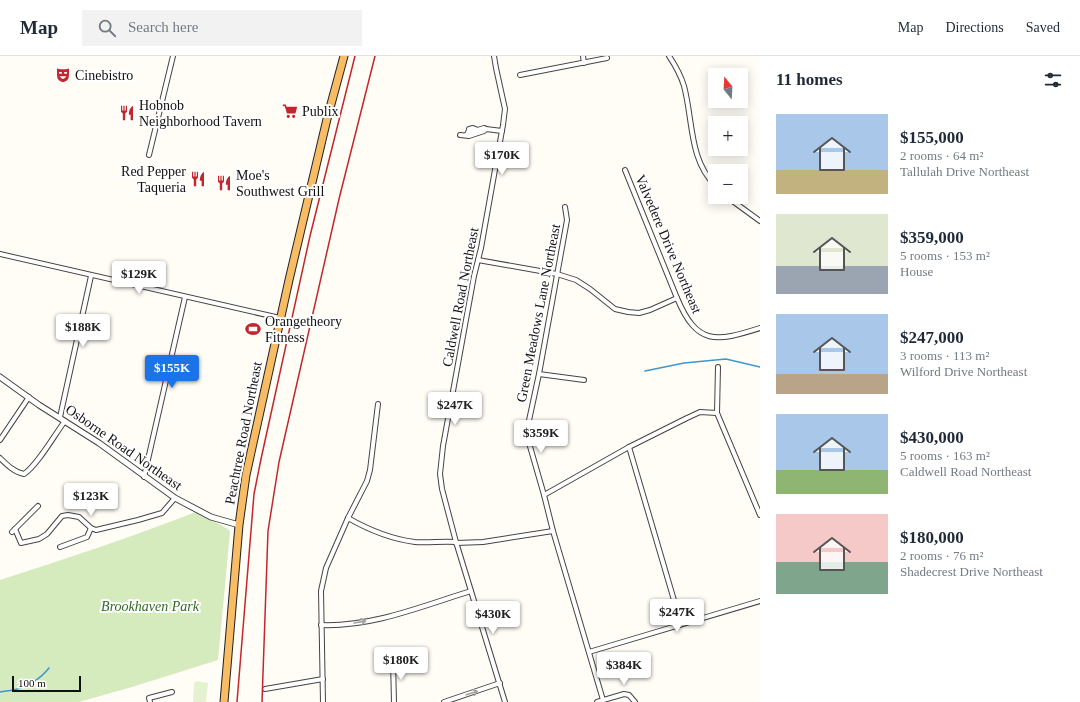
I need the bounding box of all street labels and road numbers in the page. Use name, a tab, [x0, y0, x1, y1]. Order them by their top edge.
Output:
street label: Valvedere Drive Northeast	[632, 173, 705, 316]
street label: Green Meadows Lane Northeast	[514, 222, 563, 404]
street label: Caldwell Road Northeast	[440, 226, 481, 368]
street label: Peachtree Road Northeast	[222, 360, 265, 506]
street label: Osborne Road Northeast	[63, 402, 185, 493]

